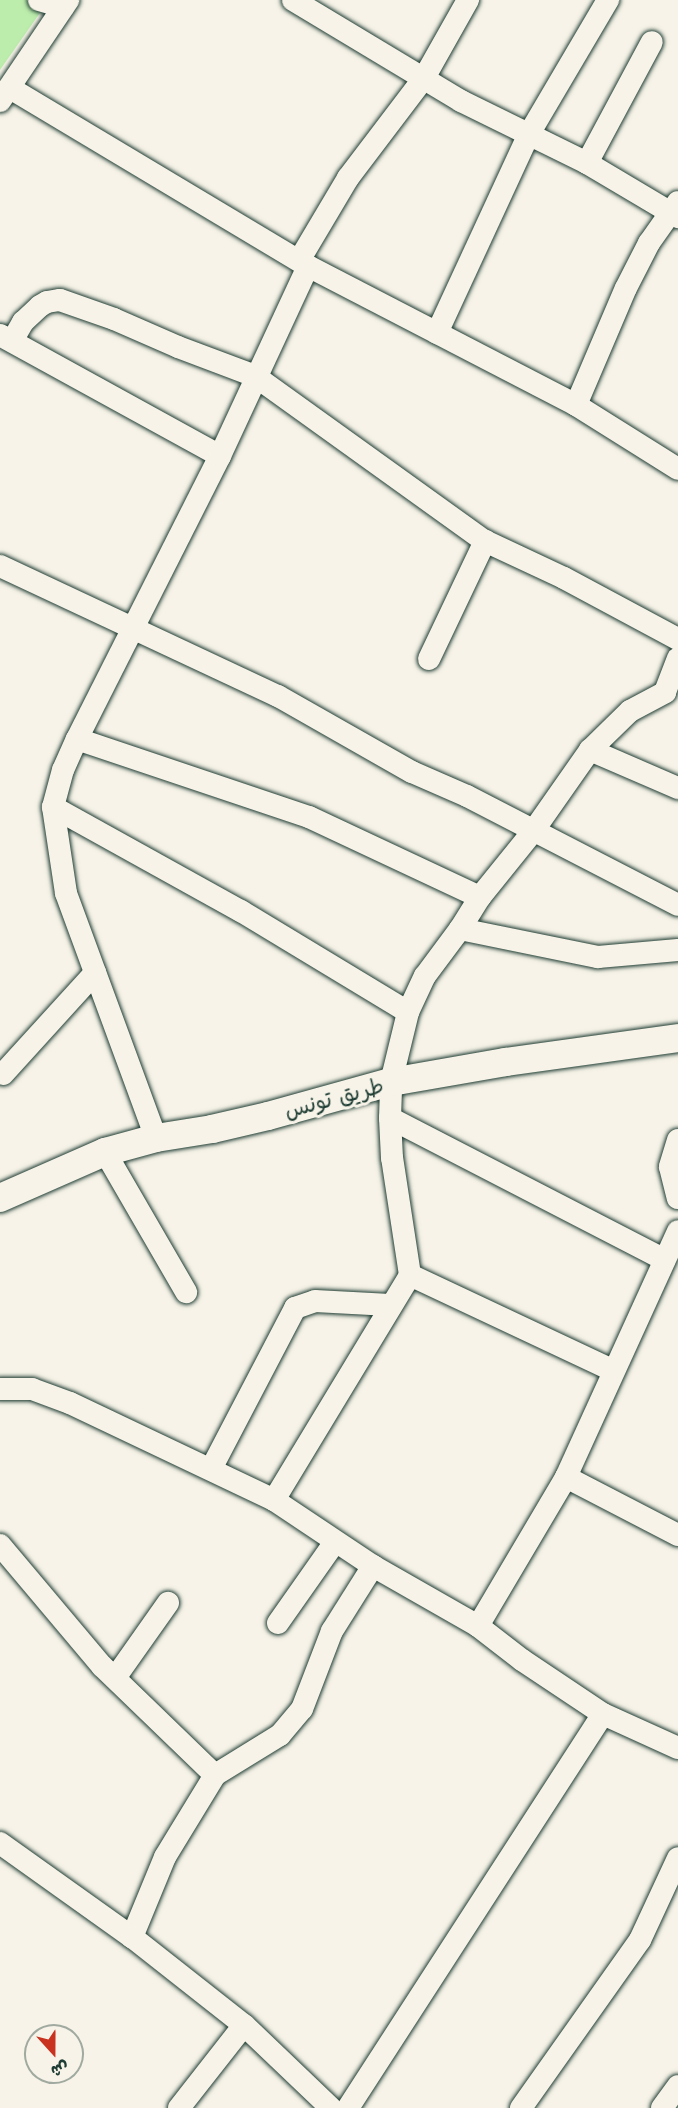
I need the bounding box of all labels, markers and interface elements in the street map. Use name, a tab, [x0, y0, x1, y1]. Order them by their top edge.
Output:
street label: طريق تونس	[281, 1072, 387, 1124]
north arrow	[24, 2024, 84, 2084]
text: ش	[48, 2056, 72, 2082]

